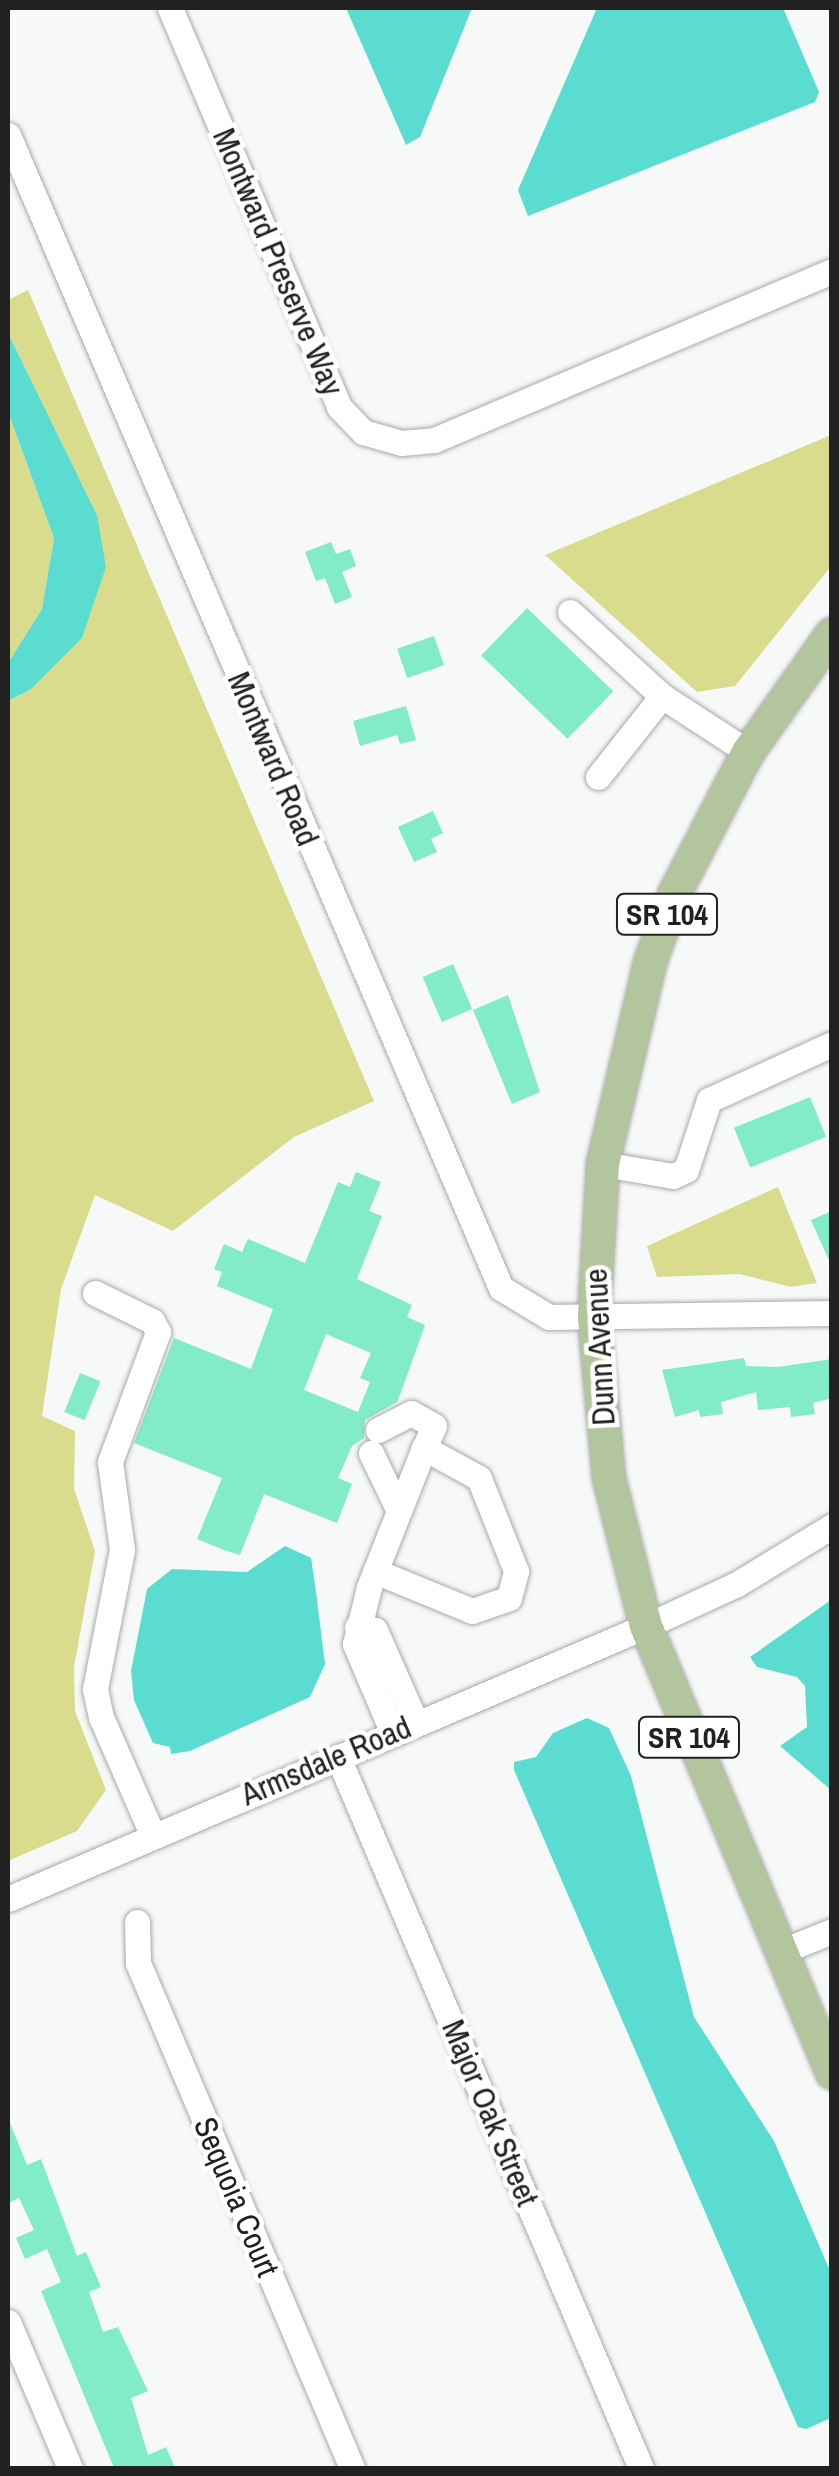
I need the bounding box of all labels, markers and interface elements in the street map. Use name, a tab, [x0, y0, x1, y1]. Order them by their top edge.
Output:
street label: Montward Preserve Way	[204, 123, 352, 401]
street label: Montward Road	[219, 666, 327, 852]
road number: SR 104	[614, 889, 720, 939]
street label: Dunn Avenue	[577, 1267, 623, 1427]
street label: Armsdale Road	[235, 1708, 417, 1814]
road number: SR 104	[636, 1712, 742, 1762]
street label: Major Oak Street	[434, 2014, 546, 2212]
street label: Sequoia Court	[185, 2112, 287, 2282]

